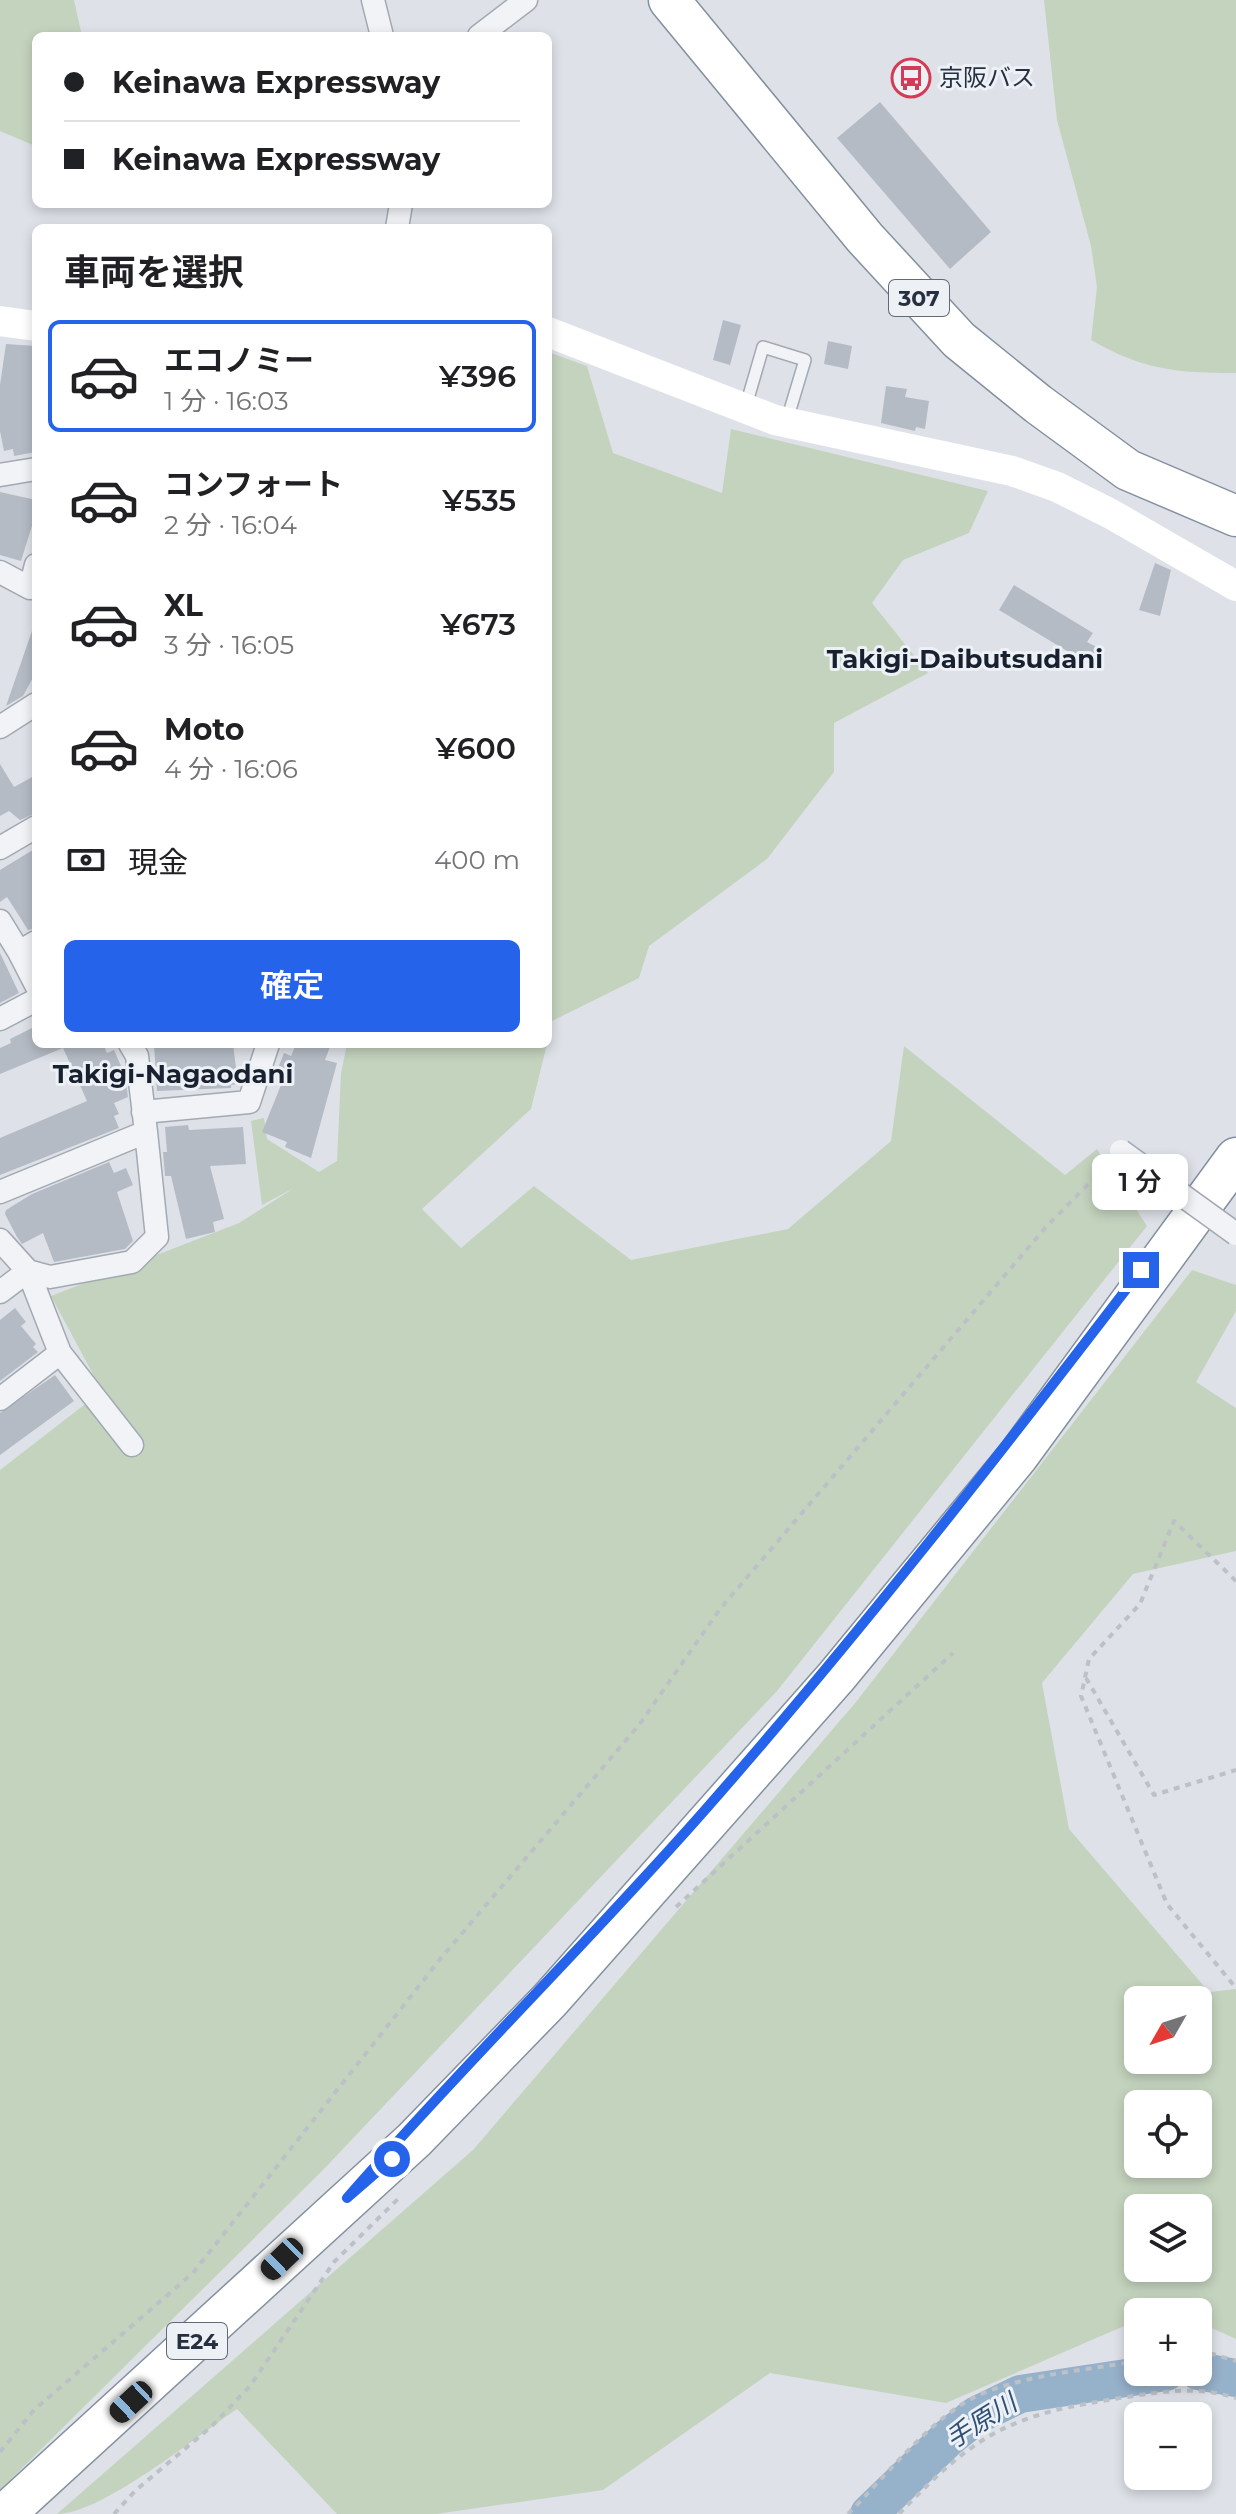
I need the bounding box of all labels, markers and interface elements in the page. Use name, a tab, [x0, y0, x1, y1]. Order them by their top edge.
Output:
bus stop icon: 京阪バス	[890, 57, 932, 99]
place label: 京阪バス	[939, 63, 1035, 92]
text: Keinawa Expressway	[112, 64, 440, 101]
text: Keinawa Expressway	[112, 141, 440, 178]
text: 車両を選択	[64, 250, 244, 294]
road number: 307	[889, 280, 949, 316]
icon: car	[68, 340, 140, 412]
text: エコノミー	[164, 342, 314, 379]
text: ¥396	[439, 358, 516, 395]
text: 1 分 · 16:03	[164, 385, 289, 417]
icon: car	[68, 464, 140, 536]
text: コンフォート	[164, 466, 343, 503]
text: ¥535	[442, 482, 516, 519]
text: 2 分 · 16:04	[164, 509, 297, 541]
text: XL	[164, 587, 203, 624]
icon: car	[68, 588, 140, 660]
text: ¥673	[441, 606, 516, 643]
text: 3 分 · 16:05	[164, 629, 294, 661]
district label: Takigi-Daibutsudani	[827, 643, 1103, 675]
text: Moto	[164, 711, 245, 748]
icon: car	[68, 712, 140, 784]
text: ¥600	[436, 730, 516, 767]
text: 4 分 · 16:06	[164, 753, 298, 785]
icon: cash	[64, 838, 108, 882]
text: 現金	[128, 844, 188, 881]
text: 400 m	[434, 844, 520, 876]
button: 確定	[64, 940, 520, 1032]
district label: Takigi-Nagaodani	[53, 1058, 293, 1090]
callout: 1 分	[1093, 1154, 1189, 1210]
text: 1 分	[1118, 1166, 1162, 1198]
route end	[1123, 1252, 1159, 1288]
north arrow	[1124, 1986, 1212, 2074]
map controls	[1124, 1986, 1212, 2490]
button: locate	[1124, 2090, 1212, 2178]
route start	[374, 2141, 410, 2177]
button: layers	[1124, 2194, 1212, 2282]
car	[256, 2234, 308, 2284]
button: +	[1124, 2298, 1212, 2386]
road number: E24	[167, 2323, 227, 2359]
car	[105, 2377, 157, 2427]
water label: 手原川	[939, 2385, 1025, 2455]
button: −	[1124, 2402, 1212, 2490]

